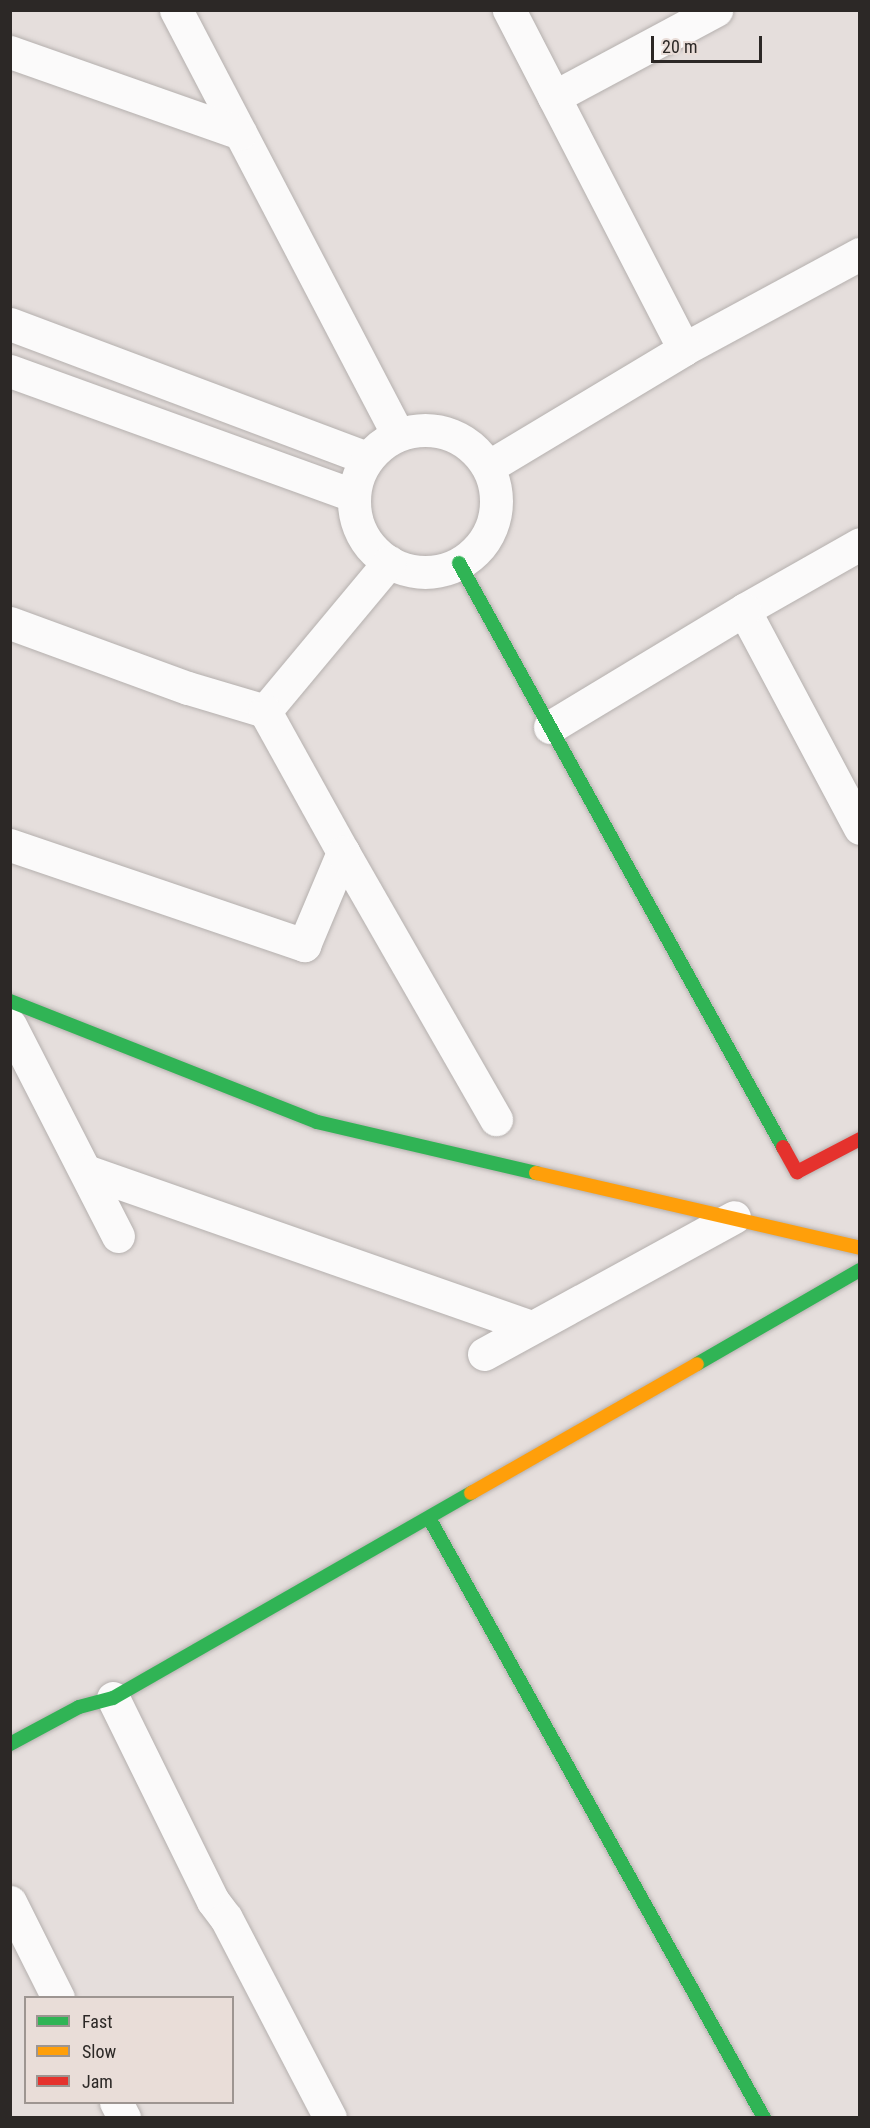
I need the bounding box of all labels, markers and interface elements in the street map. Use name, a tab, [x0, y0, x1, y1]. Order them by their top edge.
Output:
scale bar	[654, 24, 765, 62]
text: 20 m	[662, 36, 697, 57]
legend	[24, 1996, 234, 2104]
text: Fast	[82, 2011, 113, 2032]
text: Slow	[82, 2041, 116, 2062]
text: Jam	[82, 2071, 113, 2092]

